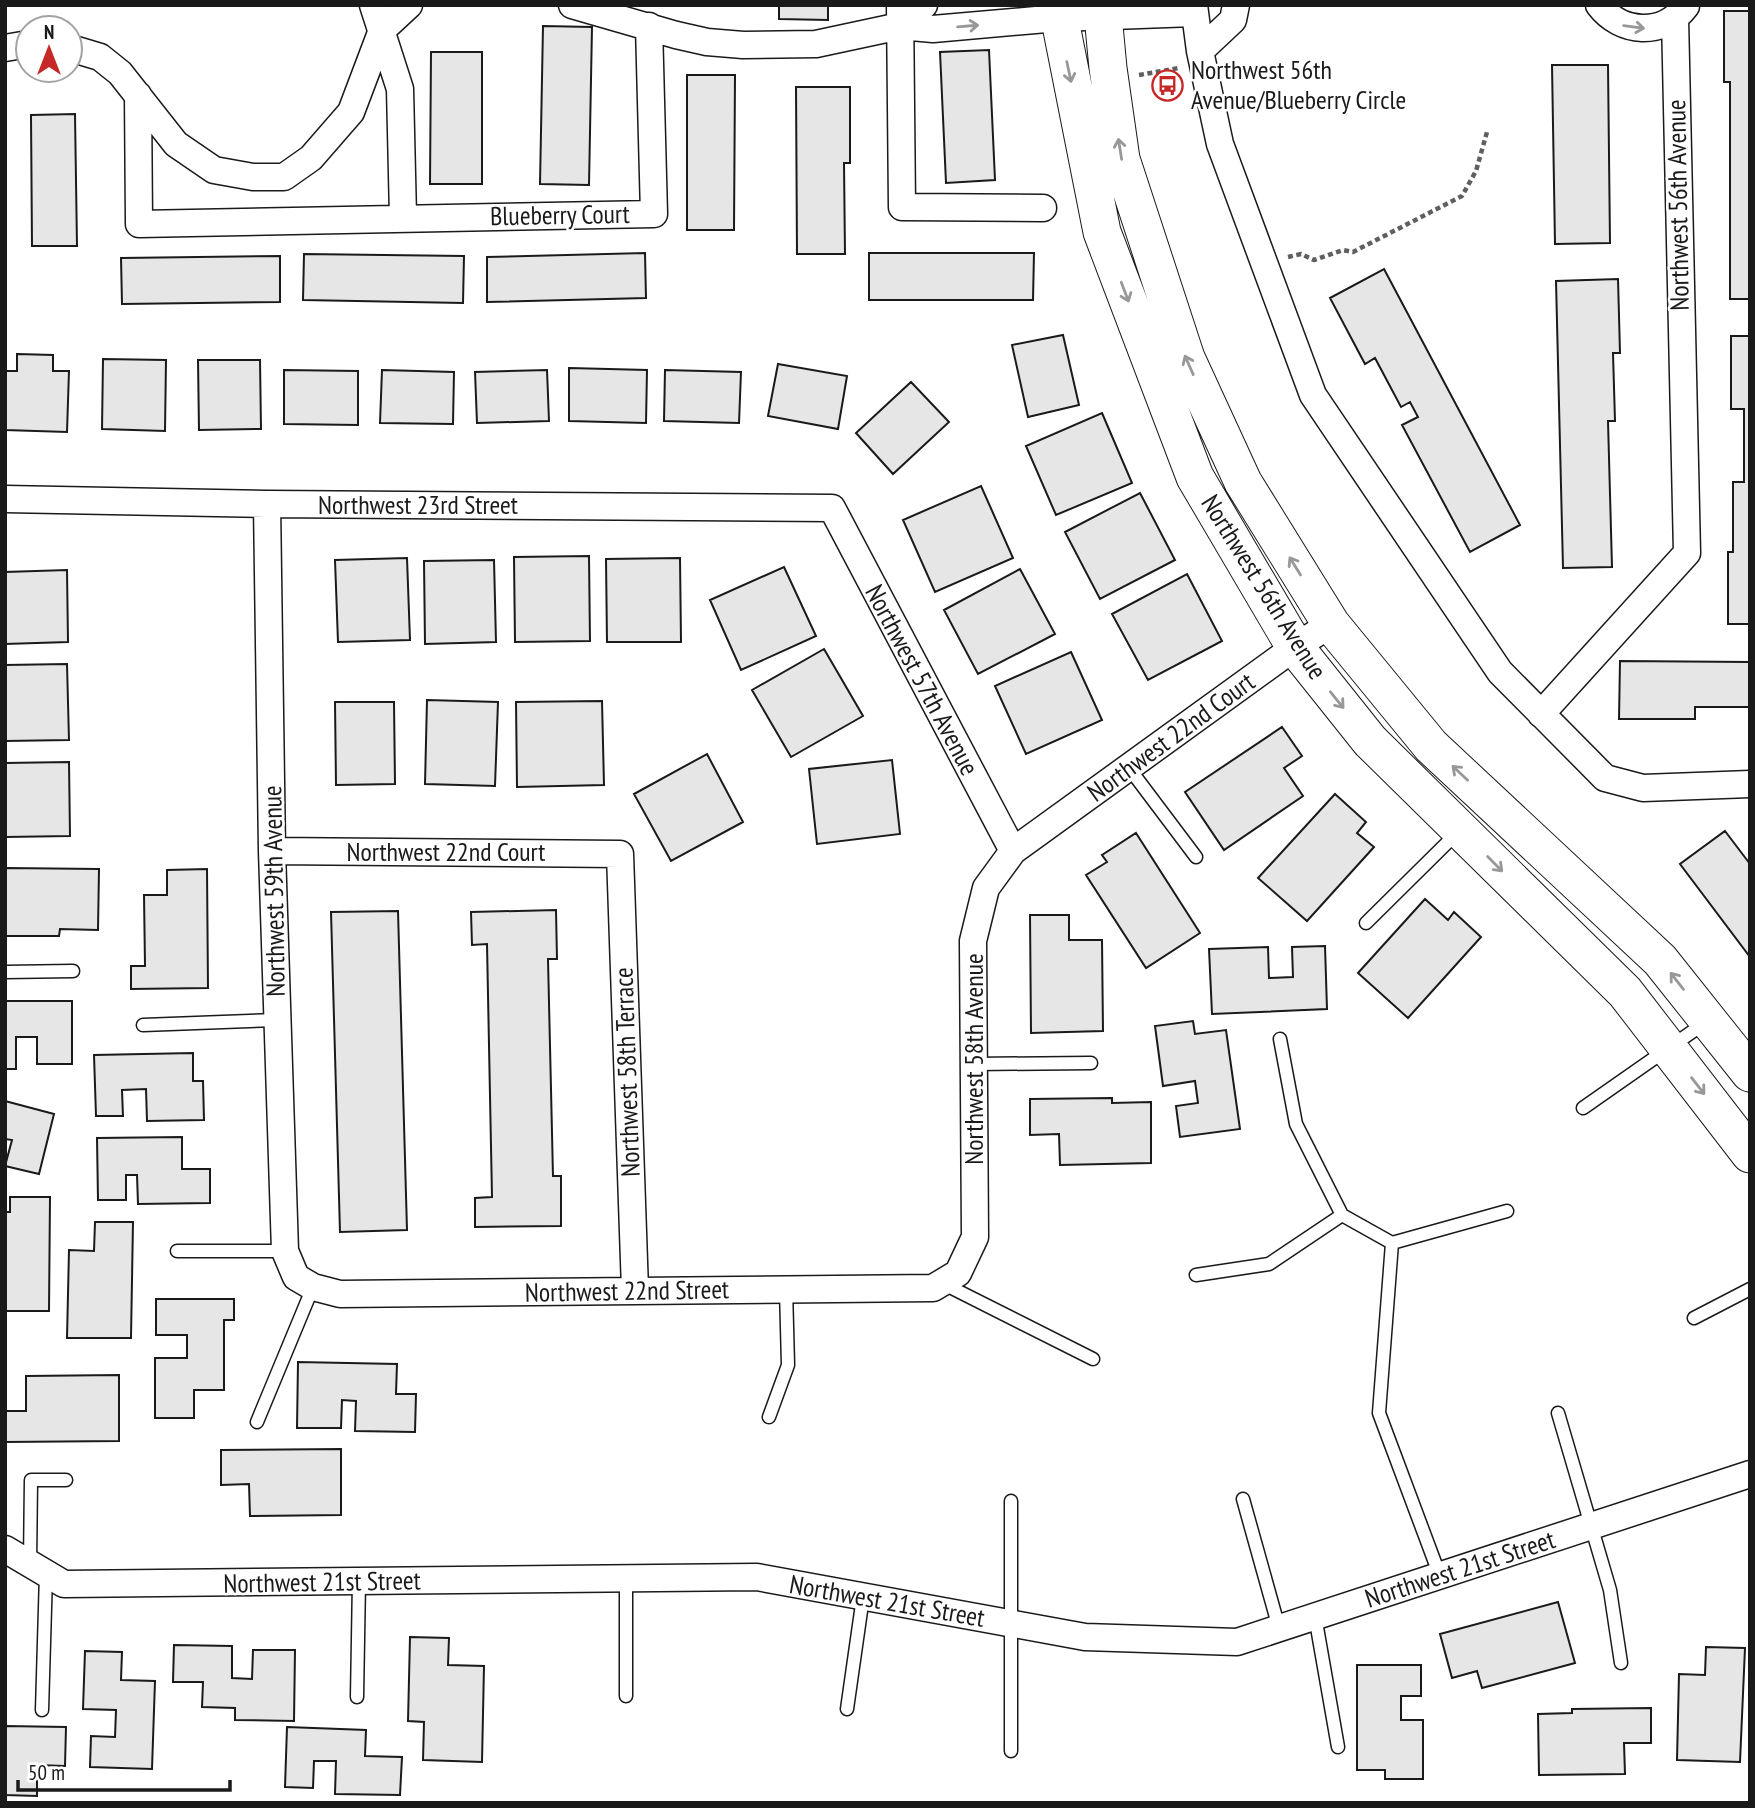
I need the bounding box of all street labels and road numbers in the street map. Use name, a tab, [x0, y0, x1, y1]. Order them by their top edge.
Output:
street label: Northwest 56th Avenue	[1659, 99, 1696, 311]
street label: Blueberry Court	[490, 197, 630, 232]
street label: Northwest 23rd Street	[318, 488, 518, 521]
street label: Northwest 56th Avenue	[1194, 488, 1334, 685]
street label: Northwest 57th Avenue	[858, 579, 987, 781]
street label: Northwest 22nd Court	[1080, 665, 1261, 808]
street label: Northwest 59th Avenue	[255, 785, 292, 997]
street label: Northwest 22nd Court	[346, 835, 546, 868]
street label: Northwest 58th Avenue	[957, 953, 990, 1165]
street label: Northwest 58th Terrace	[606, 967, 647, 1177]
street label: Northwest 22nd Street	[525, 1272, 729, 1309]
street label: Northwest 21st Street	[1361, 1522, 1559, 1615]
street label: Northwest 21st Street	[223, 1563, 421, 1600]
street label: Northwest 21st Street	[787, 1567, 987, 1634]

